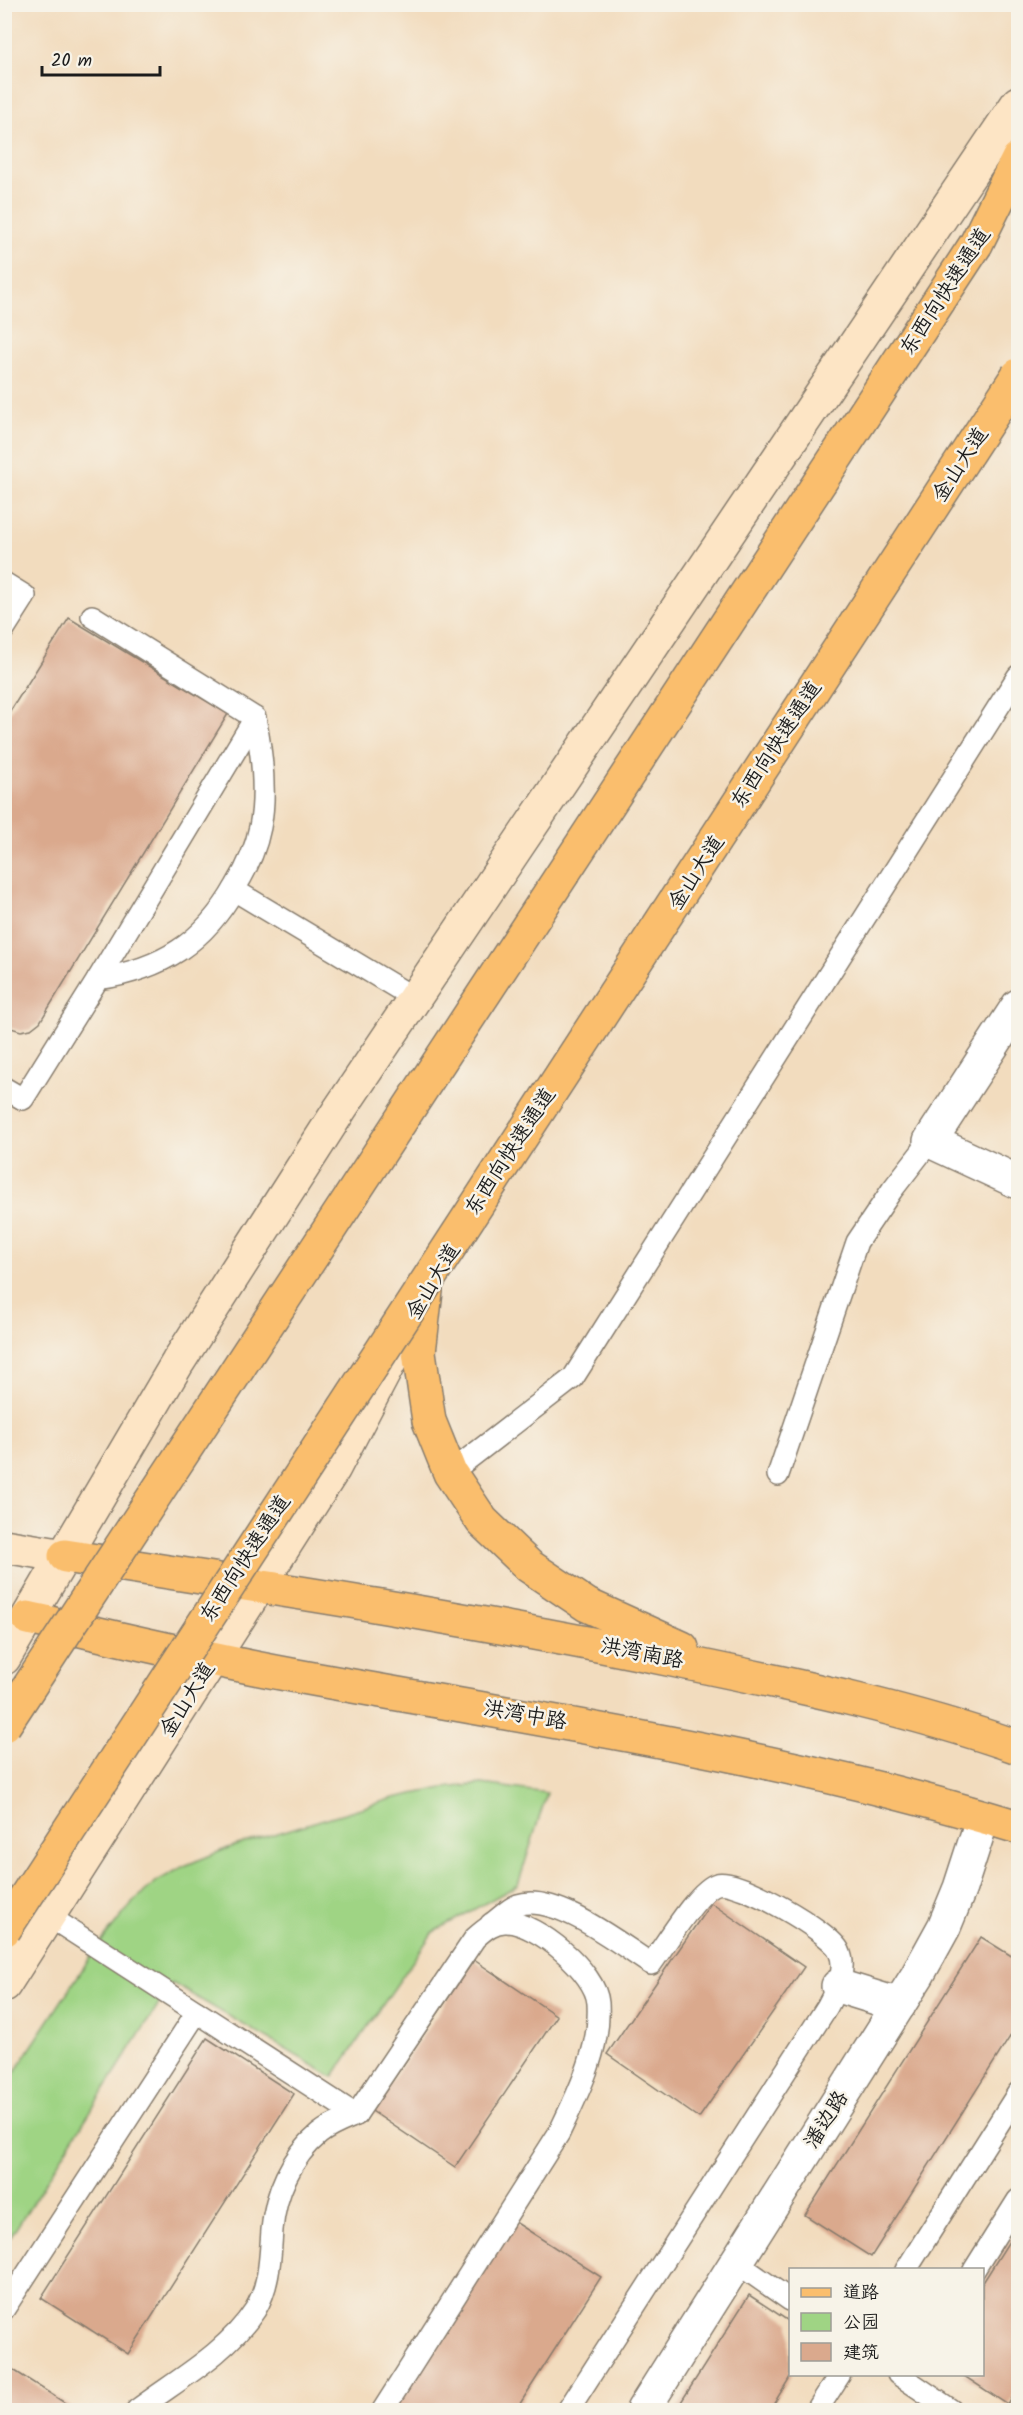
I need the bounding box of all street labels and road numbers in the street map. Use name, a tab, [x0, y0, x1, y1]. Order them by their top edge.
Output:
street label: 东西向快速通道	[892, 221, 1000, 363]
street label: 金山大道	[924, 421, 998, 509]
street label: 东西向快速通道	[723, 674, 831, 816]
street label: 金山大道	[660, 829, 734, 917]
street label: 东西向快速通道	[457, 1081, 565, 1223]
street label: 金山大道	[398, 1238, 470, 1326]
street label: 东西向快速通道	[192, 1488, 300, 1630]
street label: 洪湾南路	[598, 1630, 686, 1678]
street label: 金山大道	[152, 1656, 224, 1744]
street label: 洪湾中路	[481, 1692, 569, 1740]
street label: 潘边路	[796, 2085, 858, 2155]

